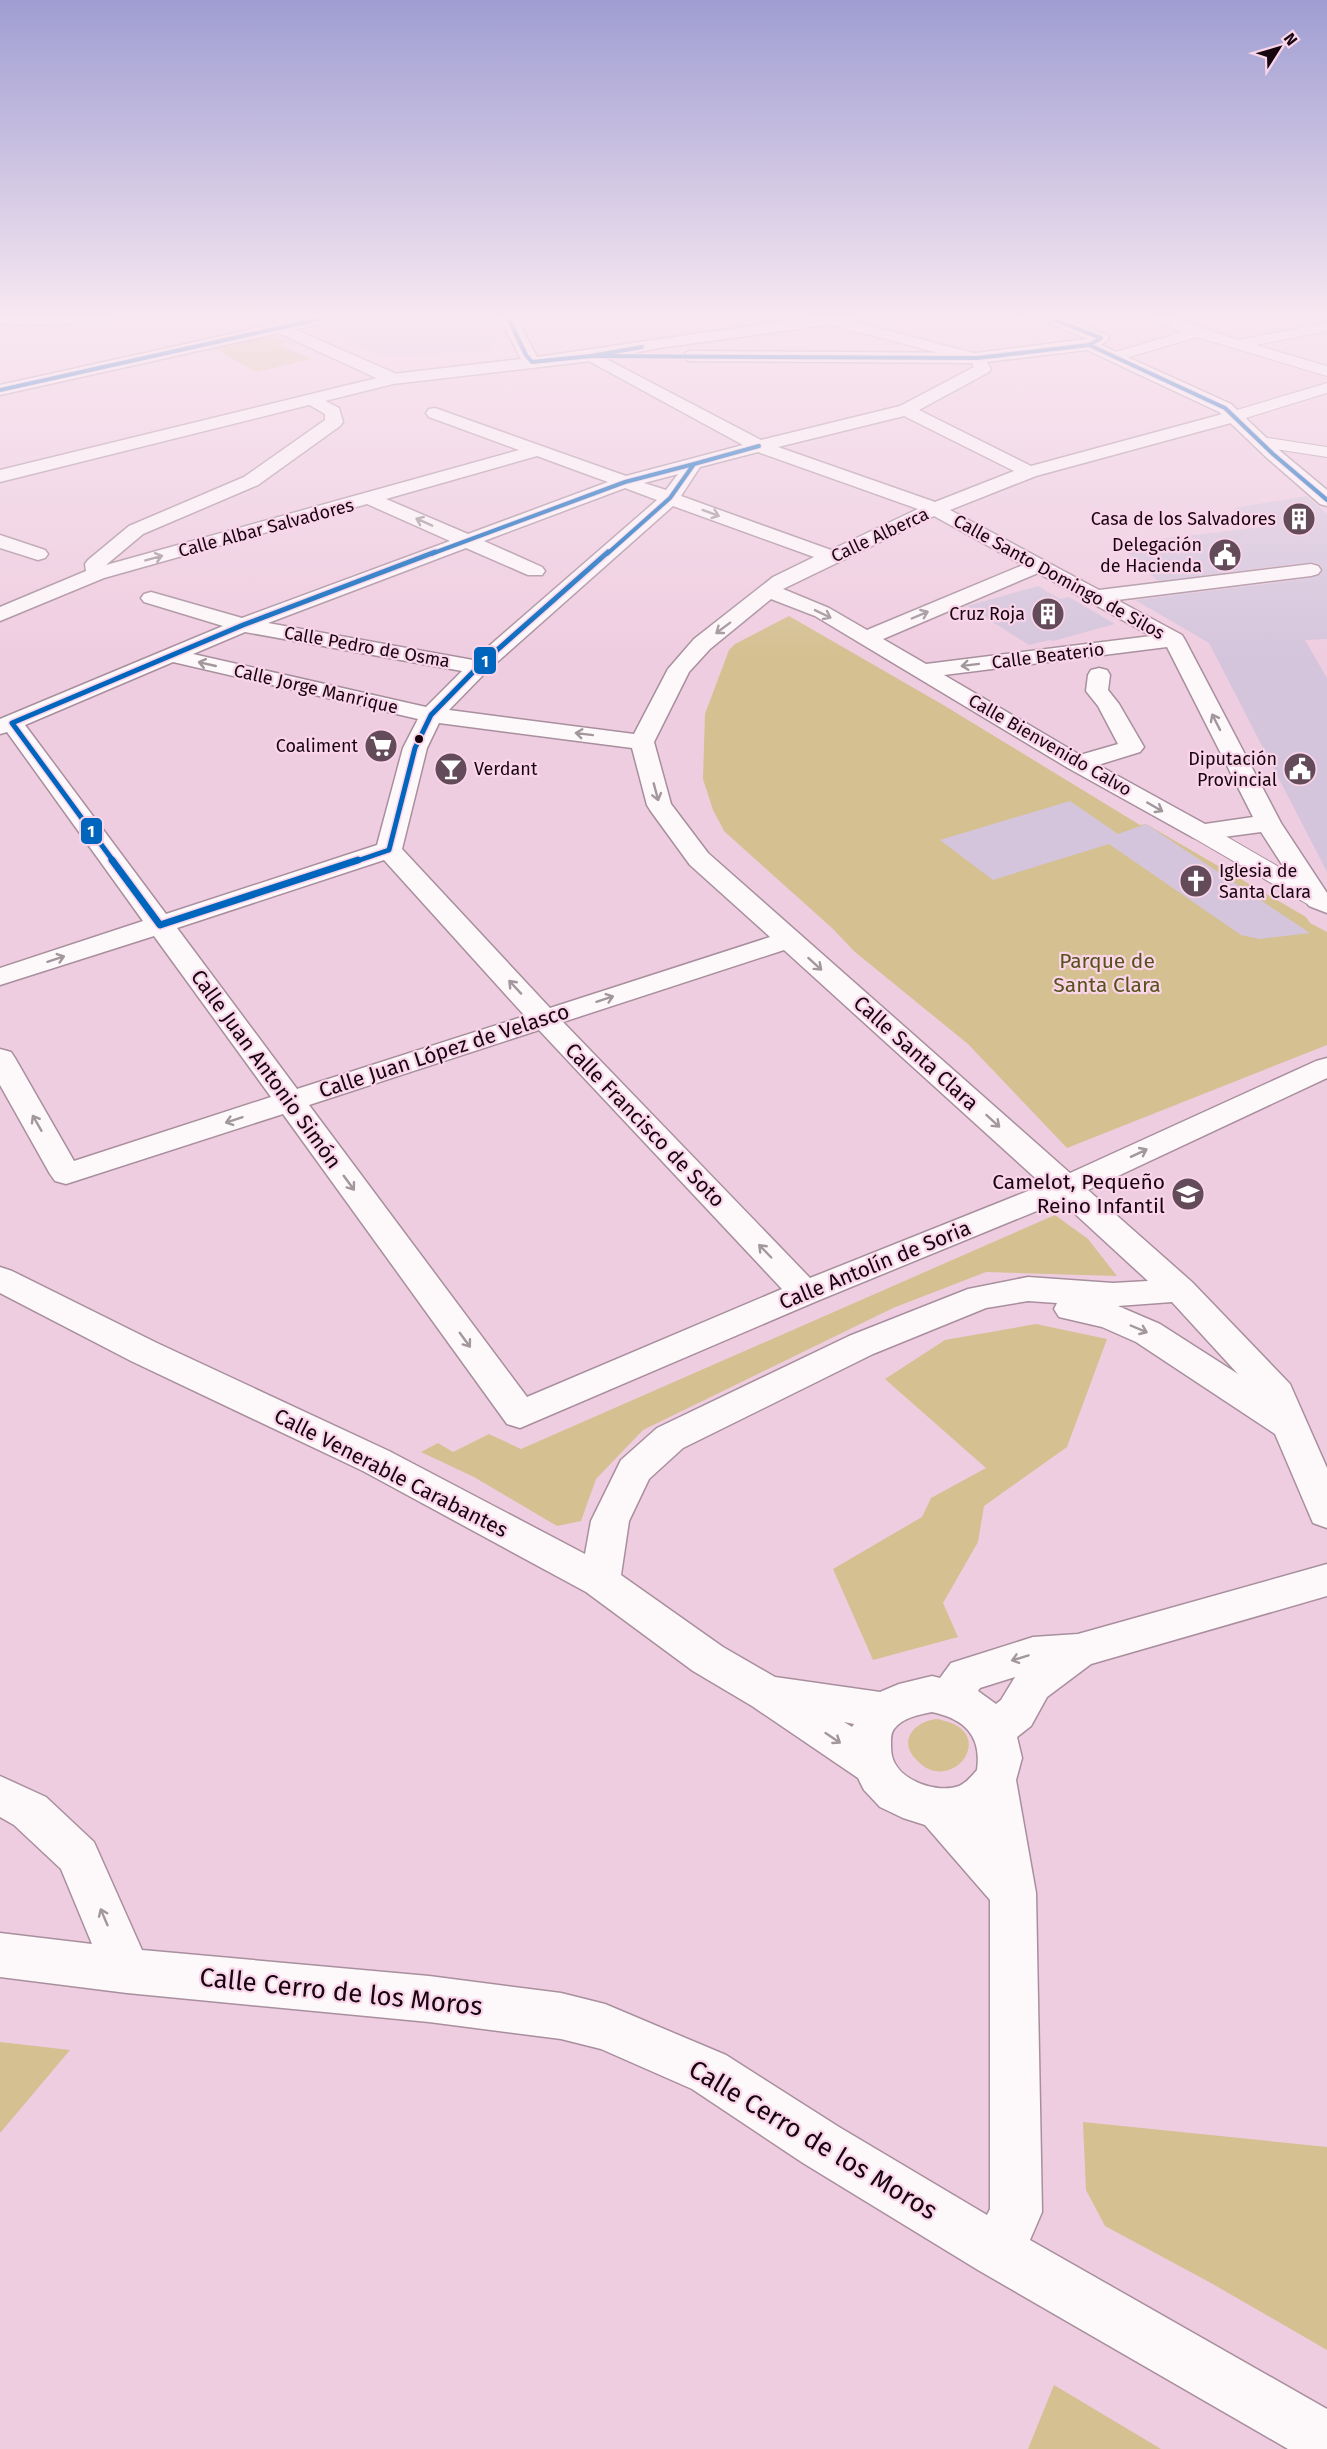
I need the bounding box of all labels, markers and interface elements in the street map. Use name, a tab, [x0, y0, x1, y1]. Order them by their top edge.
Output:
north arrow	[1249, 18, 1309, 78]
text: N	[1280, 29, 1301, 49]
street label: Calle Albar Salvadores	[176, 494, 356, 562]
building icon: Casa de los Salvadores	[1281, 501, 1317, 537]
street label: Calle Alberca	[828, 503, 932, 567]
place label: Casa de los Salvadores	[1091, 508, 1276, 530]
one-way arrow	[701, 509, 720, 520]
street label: Calle Santo Domingo de Silos	[950, 510, 1168, 644]
one-way arrow	[415, 516, 433, 527]
place label: Delegación de Hacienda	[1100, 534, 1202, 577]
public building icon: Delegación de Hacienda	[1207, 537, 1243, 573]
one-way arrow	[144, 552, 163, 564]
building icon: Cruz Roja	[1030, 596, 1066, 632]
place label: Cruz Roja	[949, 603, 1025, 625]
one-way arrow	[814, 609, 832, 620]
one-way arrow	[910, 609, 929, 620]
one-way arrow	[716, 621, 732, 634]
street label: Calle Pedro de Osma	[282, 622, 452, 672]
street label: Calle Beaterio	[990, 638, 1106, 674]
line badge: 1	[473, 646, 497, 675]
text: 1	[481, 652, 489, 671]
one-way arrow	[198, 658, 217, 670]
street label: Calle Jorge Manrique	[232, 659, 400, 719]
one-way arrow	[961, 660, 981, 671]
street label: Calle Bienvenido Calvo	[964, 689, 1136, 801]
one-way arrow	[1210, 713, 1221, 731]
supermarket icon: Coaliment	[363, 728, 399, 764]
one-way arrow	[575, 729, 595, 740]
unlabelled marker	[413, 733, 425, 745]
place label: Coaliment	[276, 735, 359, 757]
place label: Diputación Provincial	[1188, 748, 1277, 791]
bar icon: Verdant	[433, 751, 469, 787]
public building icon: Diputación Provincial	[1282, 751, 1318, 787]
place label: Verdant	[474, 758, 538, 780]
one-way arrow	[651, 782, 662, 801]
one-way arrow	[1147, 801, 1164, 813]
line badge: 1	[80, 817, 103, 845]
text: 1	[87, 822, 95, 841]
place label: Iglesia de Santa Clara	[1219, 860, 1311, 903]
church icon: Iglesia de Santa Clara	[1178, 863, 1214, 899]
park label: Parque de Santa Clara	[1053, 948, 1161, 998]
one-way arrow	[46, 952, 65, 963]
one-way arrow	[808, 957, 823, 971]
street label: Calle Juan Antonio Simón	[185, 964, 347, 1174]
one-way arrow	[508, 980, 522, 995]
street label: Calle Santa Clara	[848, 990, 984, 1116]
one-way arrow	[595, 993, 614, 1004]
street label: Calle Juan López de Velasco	[316, 998, 572, 1104]
street label: Calle Francisco de Soto	[560, 1037, 730, 1213]
one-way arrow	[985, 1114, 1000, 1128]
one-way arrow	[31, 1115, 43, 1132]
one-way arrow	[225, 1115, 244, 1126]
one-way arrow	[1129, 1146, 1147, 1158]
place label: Camelot, Pequeño Reino Infantil	[992, 1169, 1165, 1219]
one-way arrow	[343, 1174, 355, 1190]
school or university icon: Camelot, Pequeño Reino Infantil	[1170, 1176, 1206, 1212]
street label: Calle Antolín de Soria	[775, 1215, 975, 1315]
one-way arrow	[757, 1243, 772, 1258]
one-way arrow	[1130, 1324, 1148, 1335]
one-way arrow	[459, 1331, 471, 1347]
street label: Calle Venerable Carabantes	[270, 1403, 512, 1543]
one-way arrow	[1011, 1653, 1030, 1664]
one-way arrow	[824, 1732, 841, 1744]
one-way arrow	[98, 1908, 109, 1926]
street label: Calle Cerro de los Moros	[198, 1962, 484, 2022]
street label: Calle Cerro de los Moros	[683, 2054, 943, 2226]

